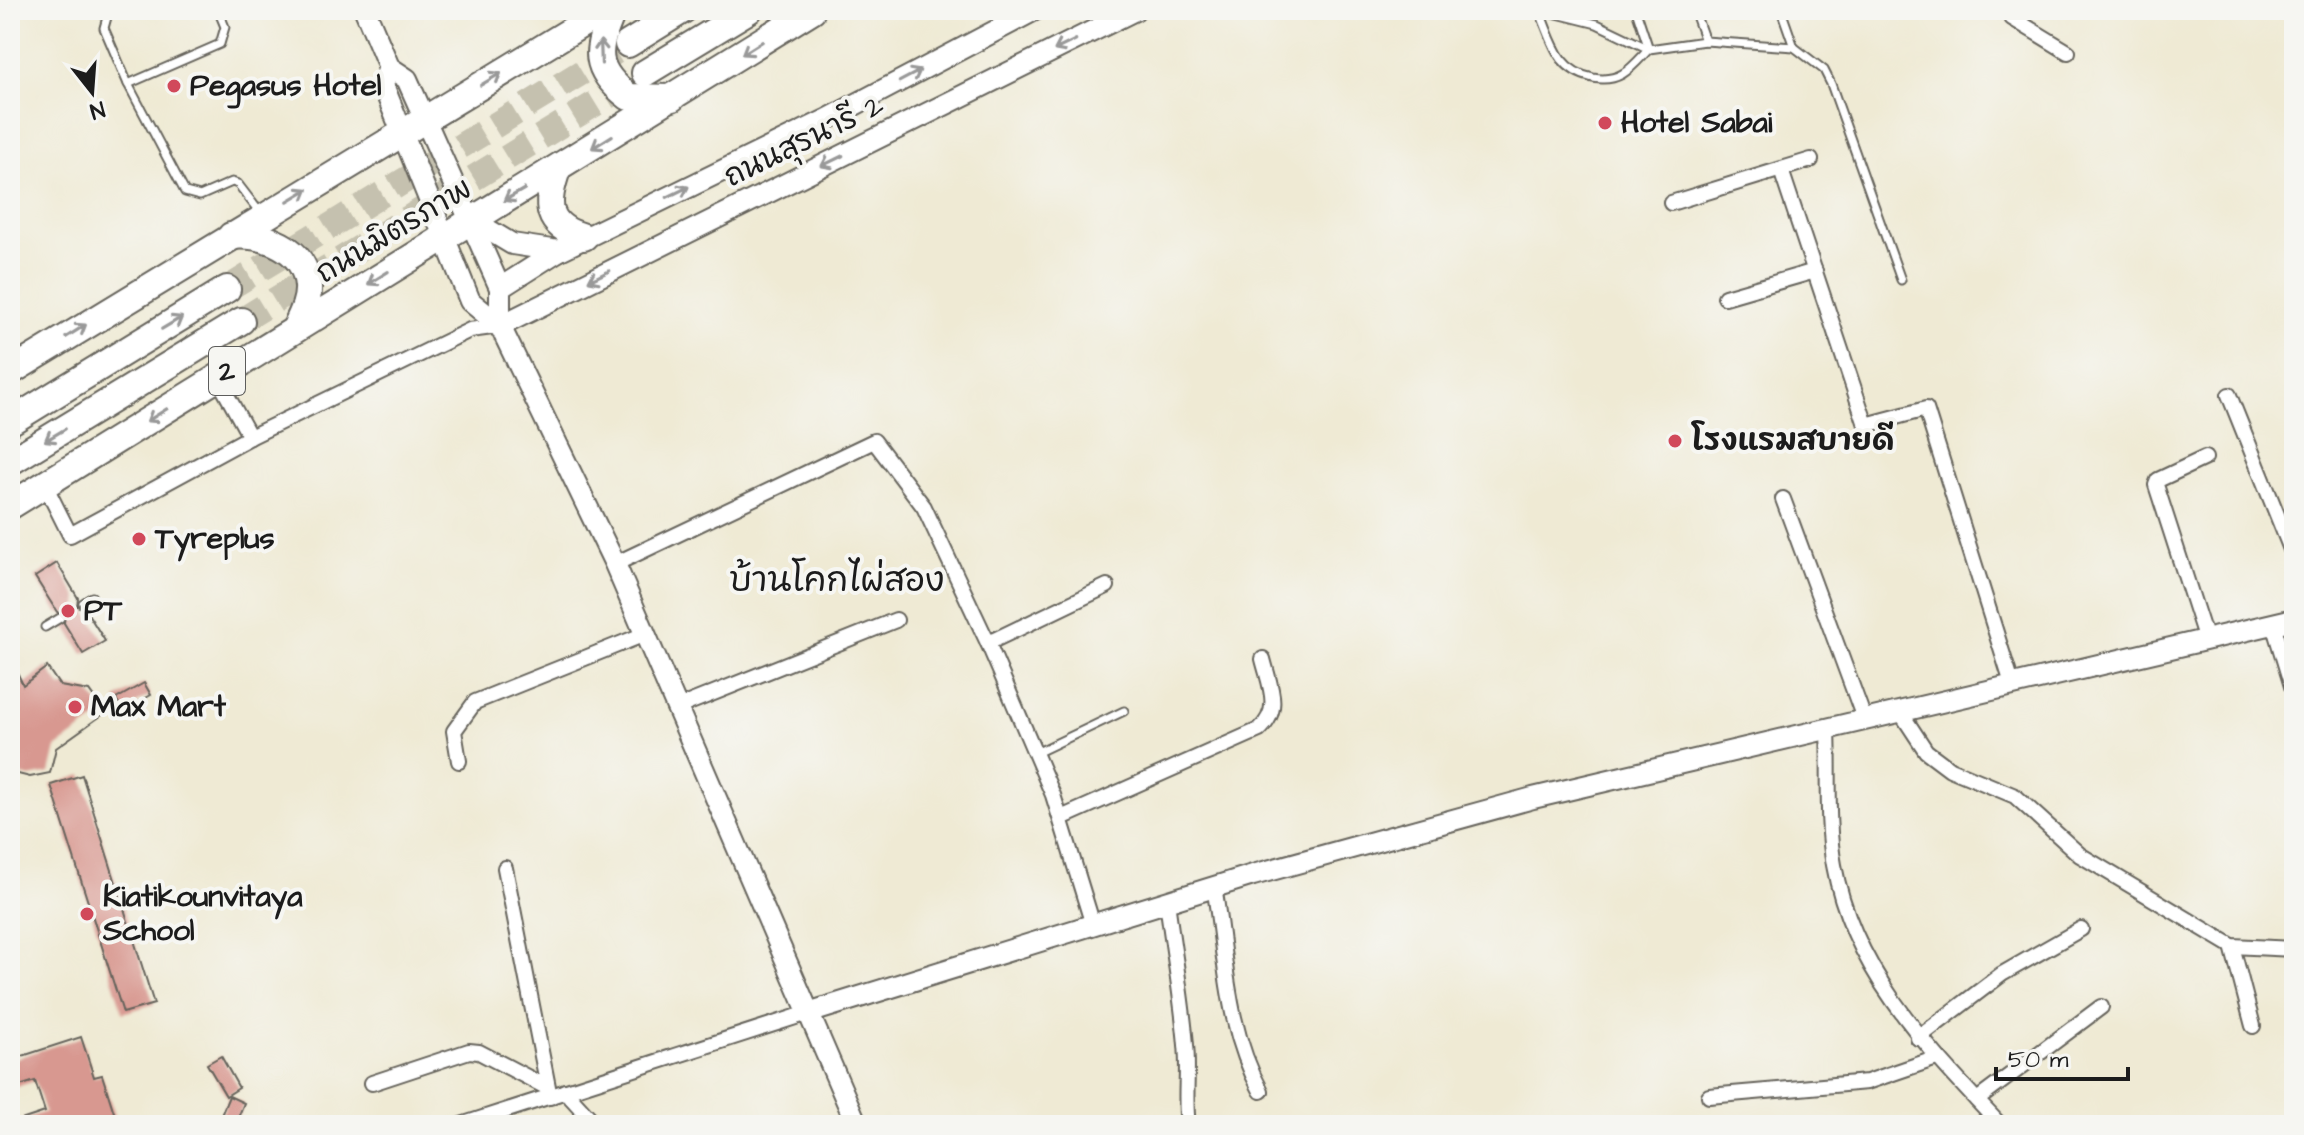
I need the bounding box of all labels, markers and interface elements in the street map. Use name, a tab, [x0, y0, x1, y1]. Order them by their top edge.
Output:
one-way arrow	[1053, 38, 1077, 53]
one-way arrow	[593, 39, 608, 65]
one-way arrow	[741, 40, 764, 56]
north arrow	[52, 52, 132, 132]
place label: Pegasus Hotel	[190, 65, 382, 109]
one-way arrow	[898, 67, 922, 83]
one-way arrow	[479, 71, 502, 87]
marker: Pegasus Hotel	[165, 77, 183, 95]
street label: ถนนสุรนารี 2	[717, 84, 891, 198]
text: N	[86, 93, 109, 127]
place label: Hotel Sabai	[1621, 102, 1773, 144]
marker: Hotel Sabai	[1596, 114, 1614, 132]
one-way arrow	[591, 134, 614, 150]
one-way arrow	[821, 153, 845, 169]
street label: ถนนมิตรภาพ	[308, 168, 480, 294]
one-way arrow	[665, 184, 689, 199]
one-way arrow	[286, 186, 309, 202]
one-way arrow	[503, 187, 526, 203]
one-way arrow	[588, 269, 612, 285]
one-way arrow	[367, 270, 390, 286]
one-way arrow	[160, 315, 183, 331]
one-way arrow	[64, 322, 87, 338]
road number: 2	[209, 347, 245, 395]
one-way arrow	[146, 406, 168, 423]
place label: โรงแรมสบายดี	[1691, 420, 1895, 462]
one-way arrow	[44, 427, 67, 443]
marker: โรงแรมสบายดี	[1666, 432, 1684, 450]
place label: Tyreplus	[154, 518, 275, 562]
marker: Tyreplus	[130, 530, 148, 548]
district label: บ้านโคกไผ่สอง	[729, 557, 945, 605]
place label: PT	[84, 590, 123, 632]
marker: PT	[59, 602, 77, 620]
place label: Max Mart	[91, 686, 227, 728]
marker: Max Mart	[66, 698, 84, 716]
place label: Kiatikounvitaya School	[102, 876, 303, 952]
marker: Kiatikounvitaya School	[78, 905, 96, 923]
scale bar	[1996, 1031, 2128, 1081]
text: 50 m	[2008, 1043, 2069, 1077]

